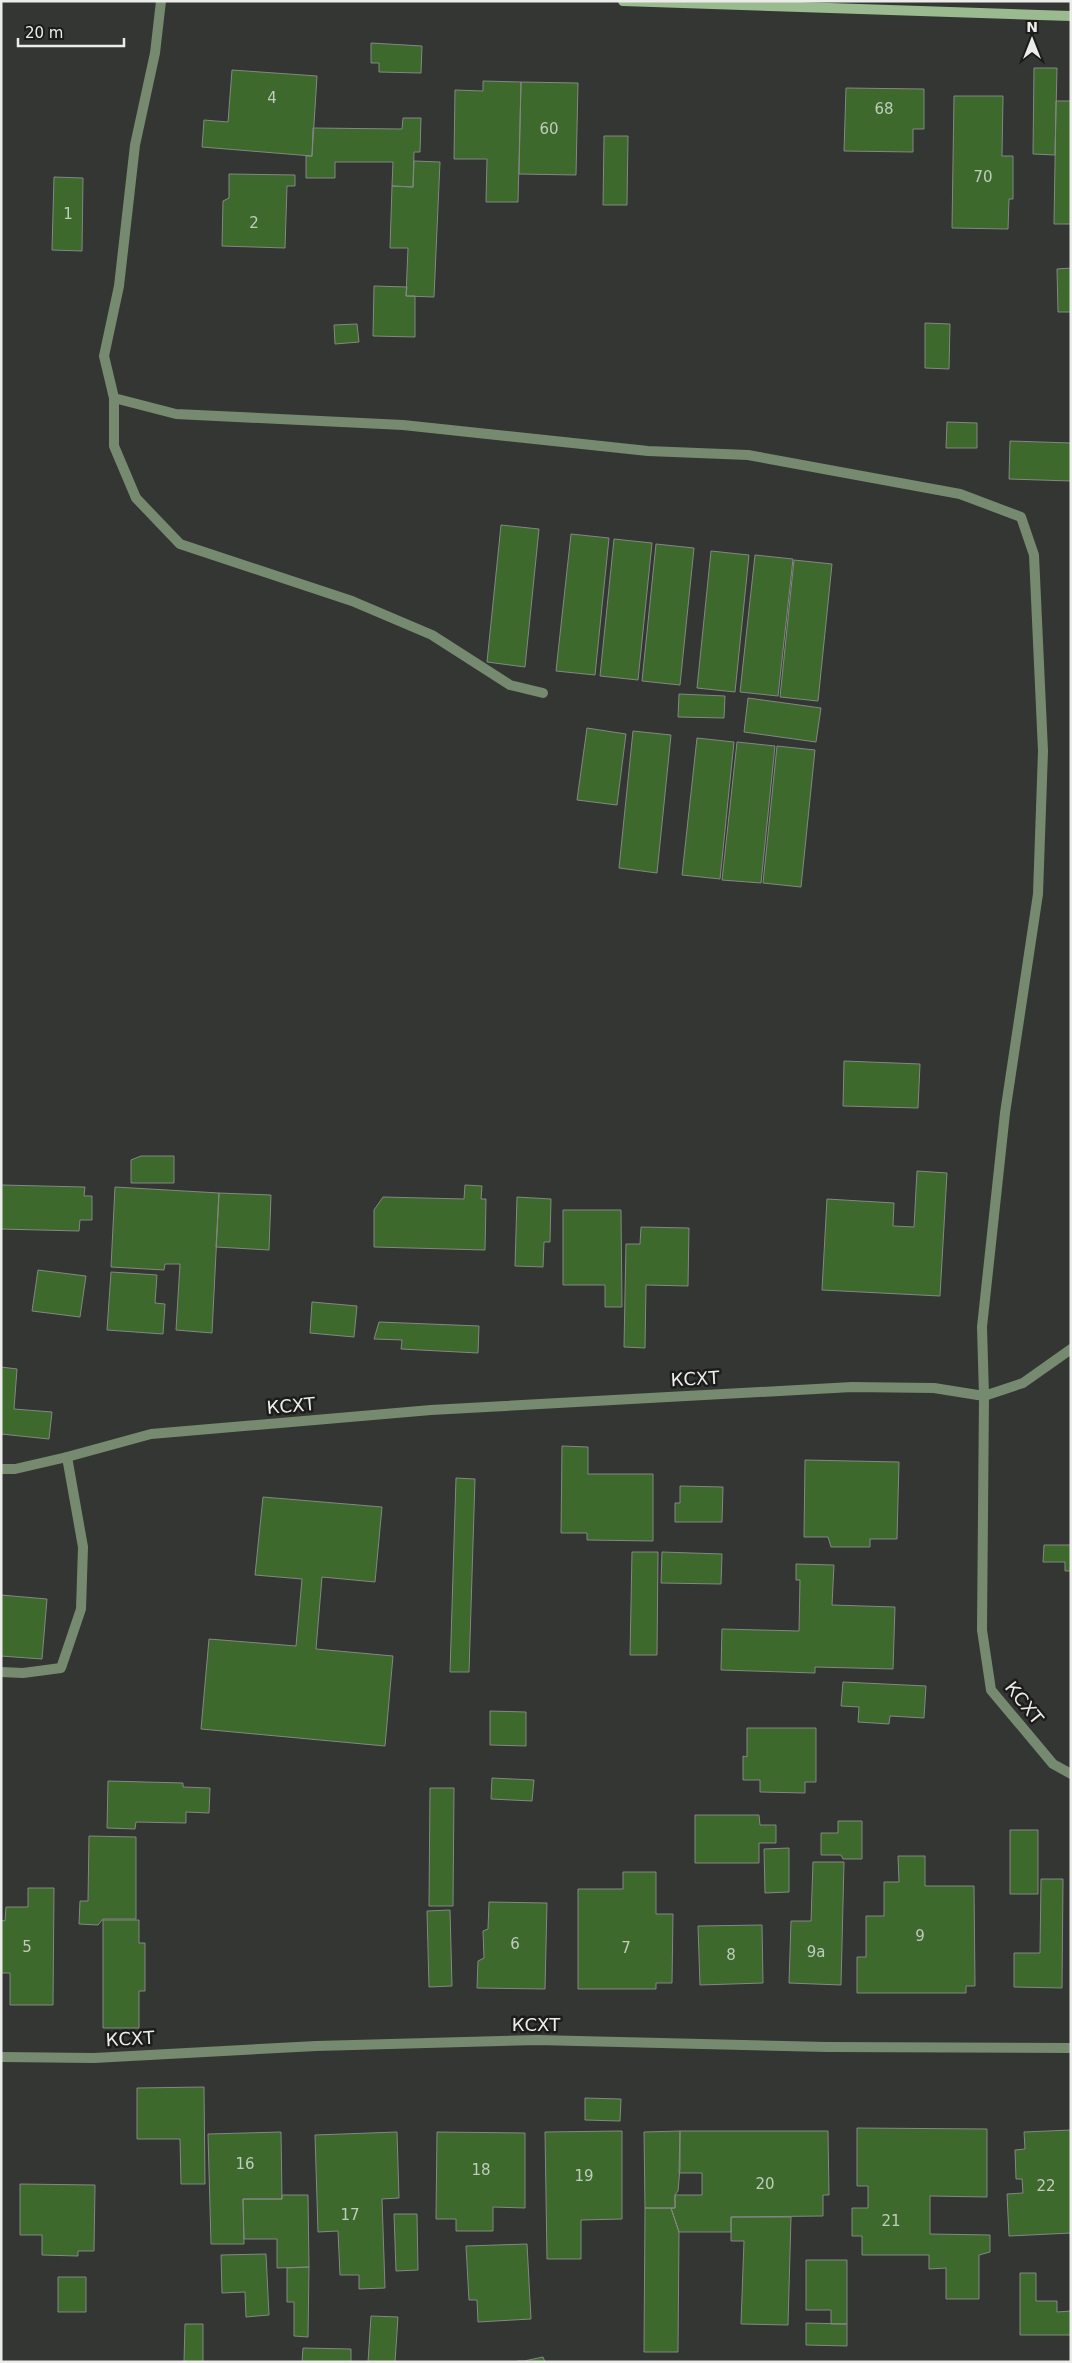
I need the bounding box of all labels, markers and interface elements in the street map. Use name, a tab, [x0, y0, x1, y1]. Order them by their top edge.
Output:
scale bar	[18, 15, 124, 47]
north arrow	[1007, 15, 1057, 65]
text: N	[1026, 19, 1038, 35]
text: 20 m	[25, 24, 63, 42]
house number: 4	[267, 89, 277, 107]
house number: 68	[874, 100, 894, 118]
house number: 60	[539, 120, 559, 138]
house number: 70	[973, 168, 993, 186]
house number: 1	[63, 205, 73, 223]
house number: 2	[249, 214, 259, 232]
street label: КСХТ	[670, 1367, 721, 1390]
street label: КСХТ	[266, 1393, 317, 1418]
street label: КСХТ	[1001, 1677, 1048, 1729]
house number: 9	[915, 1927, 925, 1945]
house number: 6	[510, 1935, 520, 1953]
house number: 5	[22, 1938, 32, 1956]
house number: 7	[621, 1939, 631, 1957]
house number: 9а	[807, 1943, 825, 1961]
house number: 8	[726, 1946, 736, 1964]
street label: КСХТ	[512, 2014, 561, 2035]
street label: КСХТ	[105, 2027, 156, 2050]
house number: 16	[235, 2155, 255, 2173]
house number: 18	[471, 2161, 491, 2179]
house number: 19	[574, 2167, 594, 2185]
house number: 20	[755, 2175, 775, 2193]
house number: 22	[1036, 2177, 1056, 2195]
house number: 17	[340, 2206, 360, 2224]
house number: 21	[881, 2212, 901, 2230]

